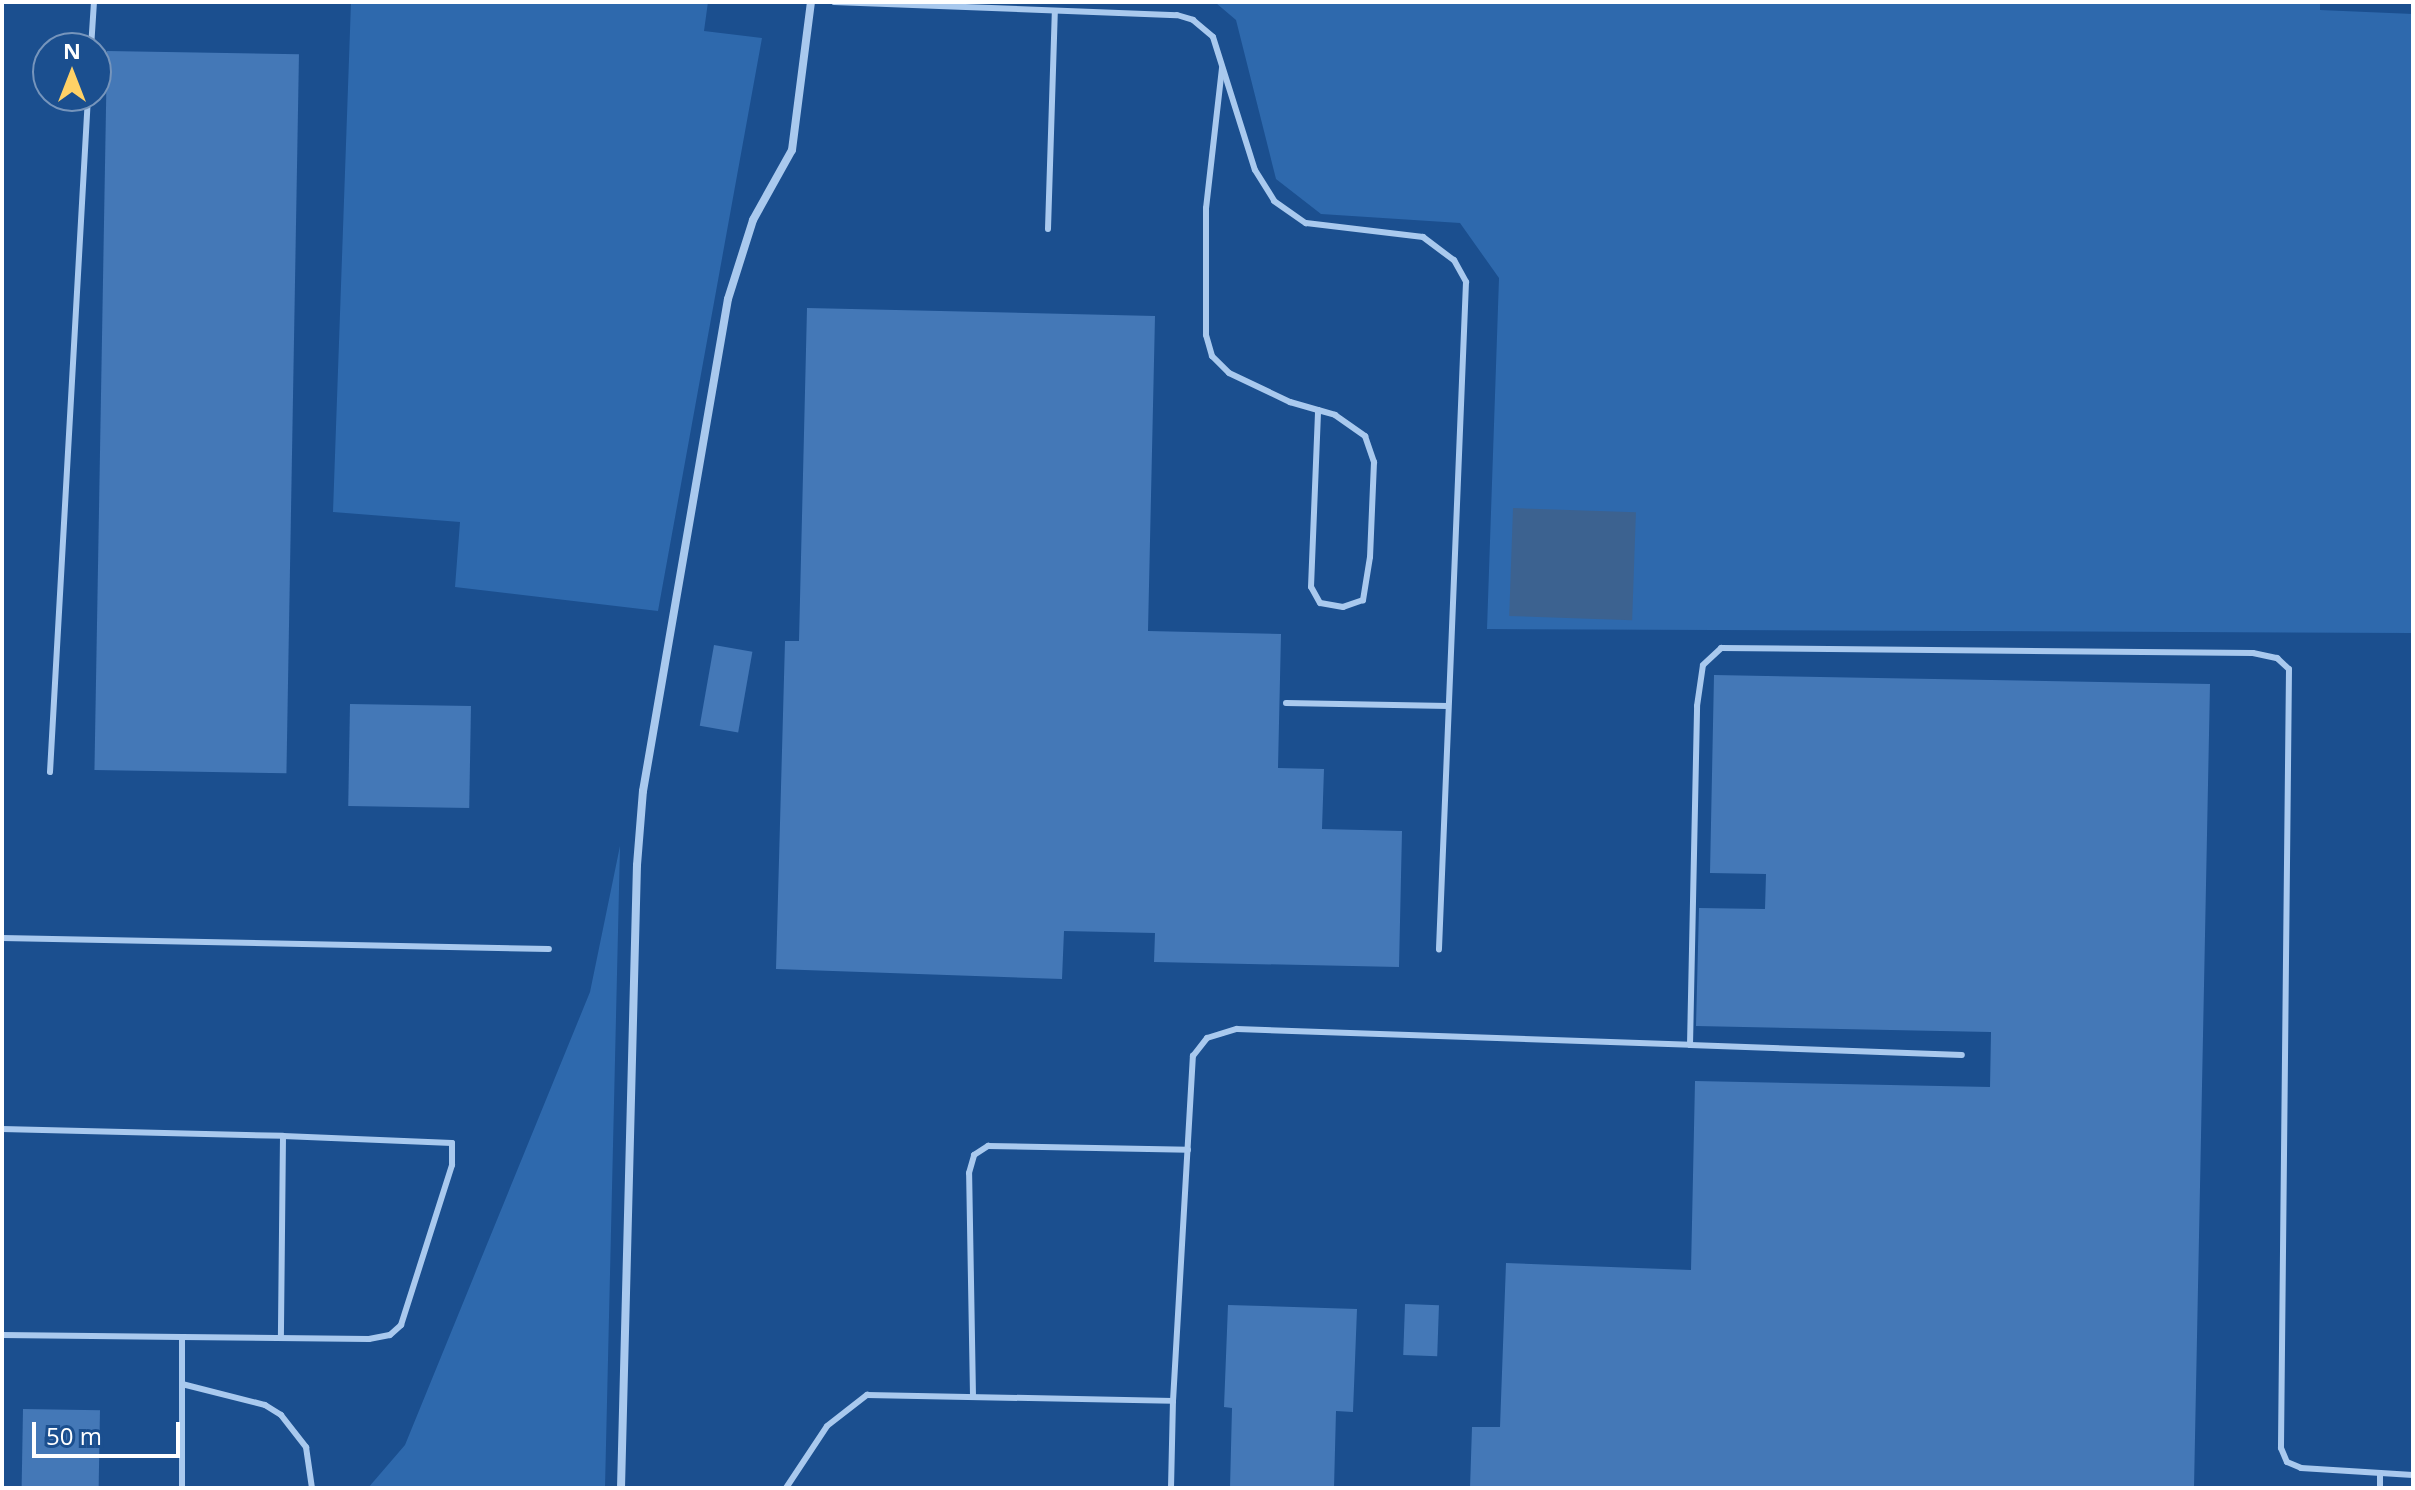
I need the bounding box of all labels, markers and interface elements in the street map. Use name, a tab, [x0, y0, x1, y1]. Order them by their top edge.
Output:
north arrow	[32, 32, 112, 112]
text: N	[63, 35, 81, 65]
scale bar	[36, 1406, 184, 1456]
text: 50 m	[46, 1419, 102, 1452]

